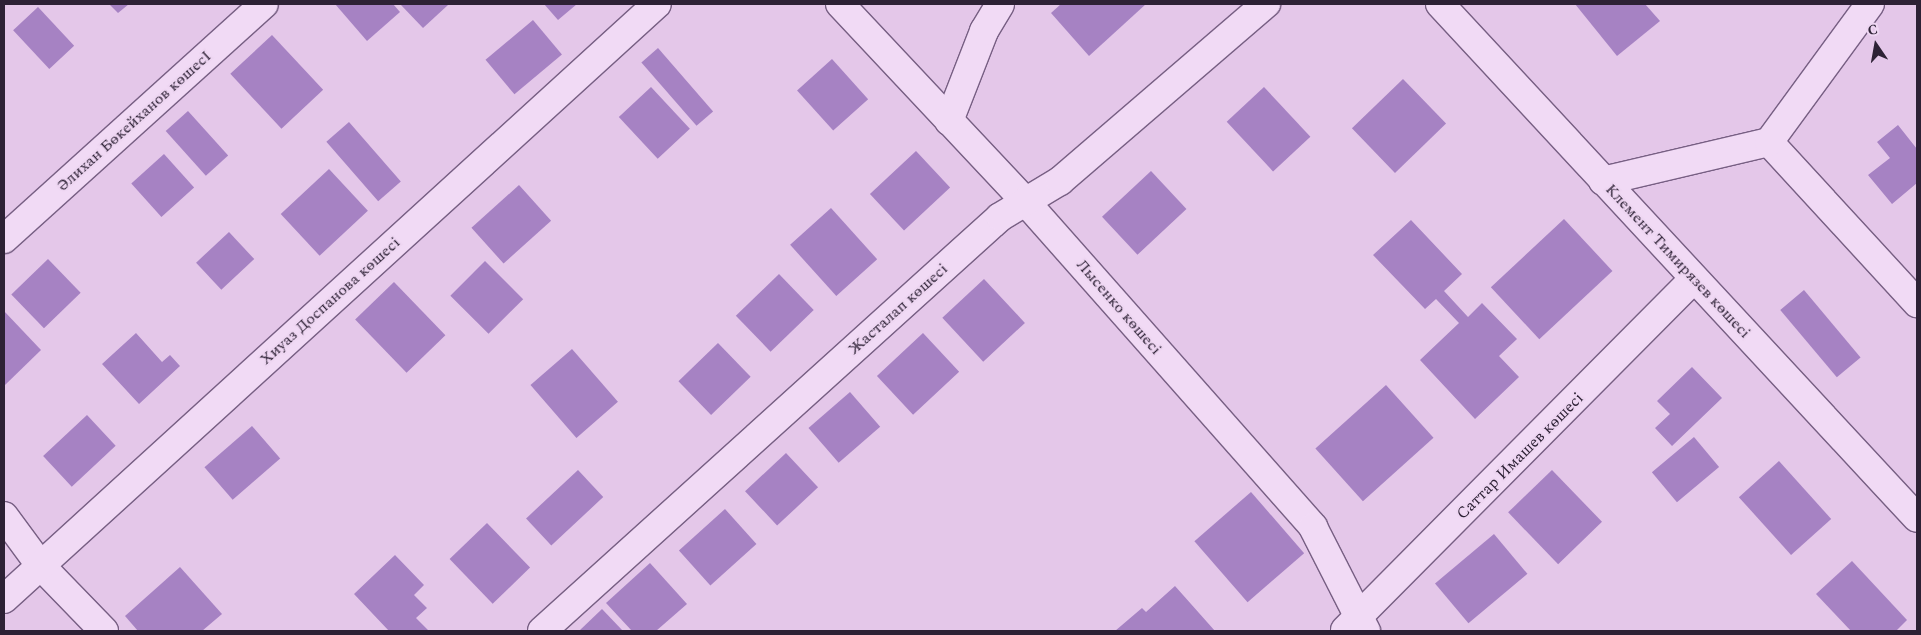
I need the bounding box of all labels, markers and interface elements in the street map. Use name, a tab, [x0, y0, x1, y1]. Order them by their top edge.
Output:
text: С	[1866, 19, 1880, 41]
north arrow	[1851, 20, 1901, 70]
street label: Әлихан Бөкейханов көшесI	[53, 47, 215, 195]
street label: Клемент Тимирязев көшесі	[1601, 180, 1755, 342]
street label: Хиуаз Доспанова көшесі	[256, 233, 404, 369]
street label: Лысенко көшесі	[1072, 255, 1166, 359]
street label: Жасталап көшесі	[844, 259, 952, 359]
street label: Саттар Имашев көшесі	[1453, 389, 1587, 523]

